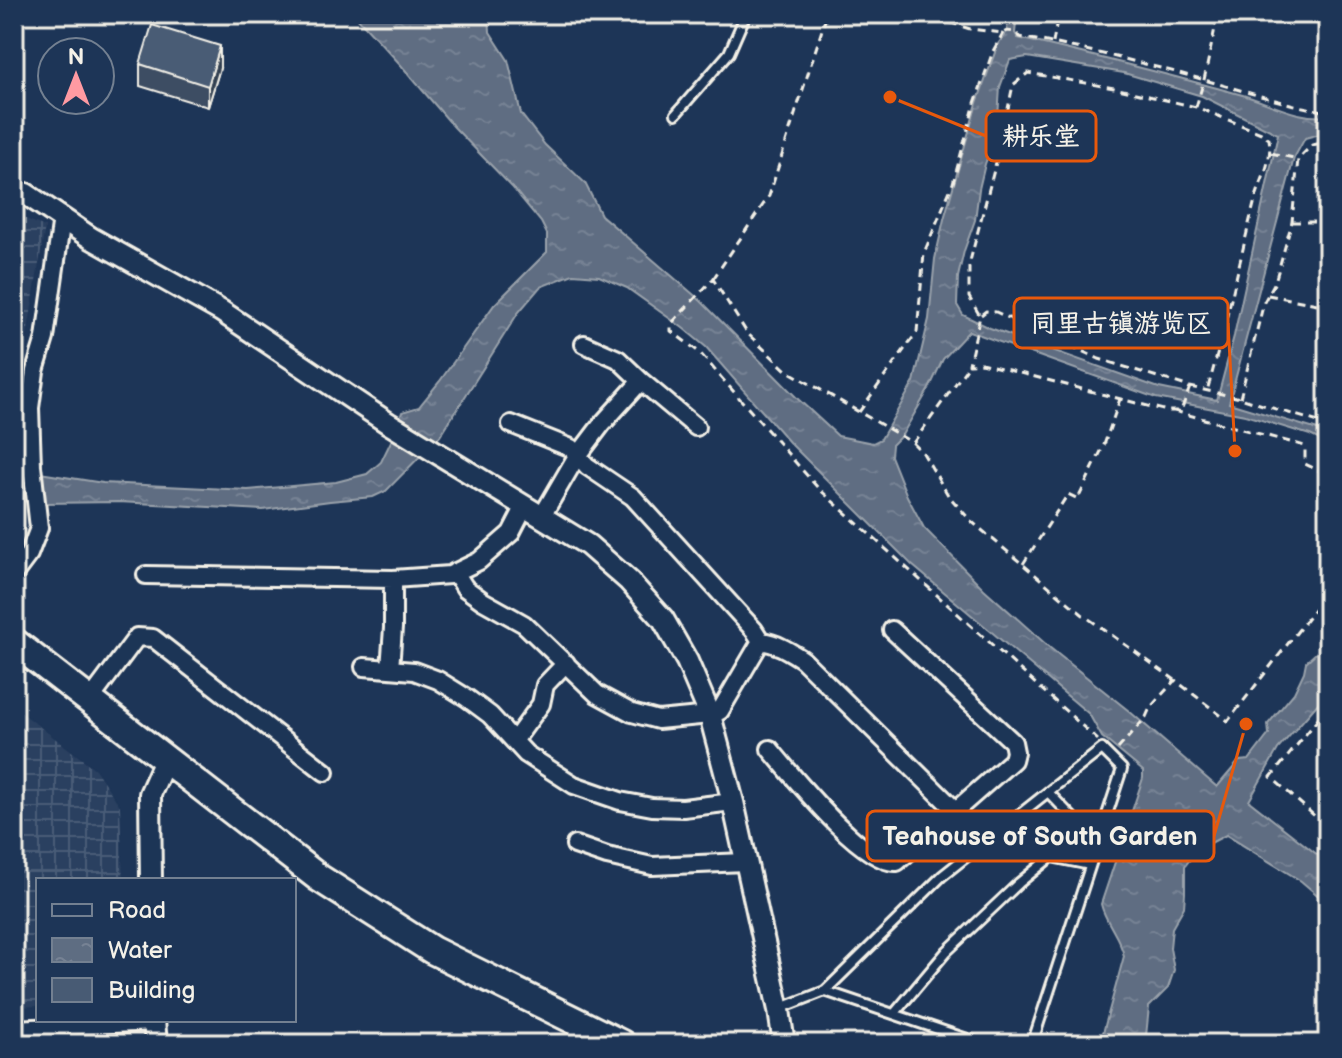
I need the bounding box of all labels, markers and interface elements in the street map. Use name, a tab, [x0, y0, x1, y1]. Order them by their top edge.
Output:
north arrow	[36, 36, 116, 116]
text: N	[68, 44, 84, 71]
callout: 耕乐堂	[986, 111, 1096, 161]
text: 耕乐堂	[1002, 122, 1080, 153]
callout: 同里古镇游览区	[1014, 298, 1228, 348]
text: 同里古镇游览区	[1030, 309, 1212, 340]
callout: Teahouse of South Garden	[867, 811, 1214, 861]
text: Teahouse of South Garden	[883, 822, 1197, 853]
legend	[36, 878, 296, 1022]
text: Road	[108, 896, 166, 925]
text: Water	[108, 936, 172, 965]
text: Building	[108, 976, 195, 1005]

